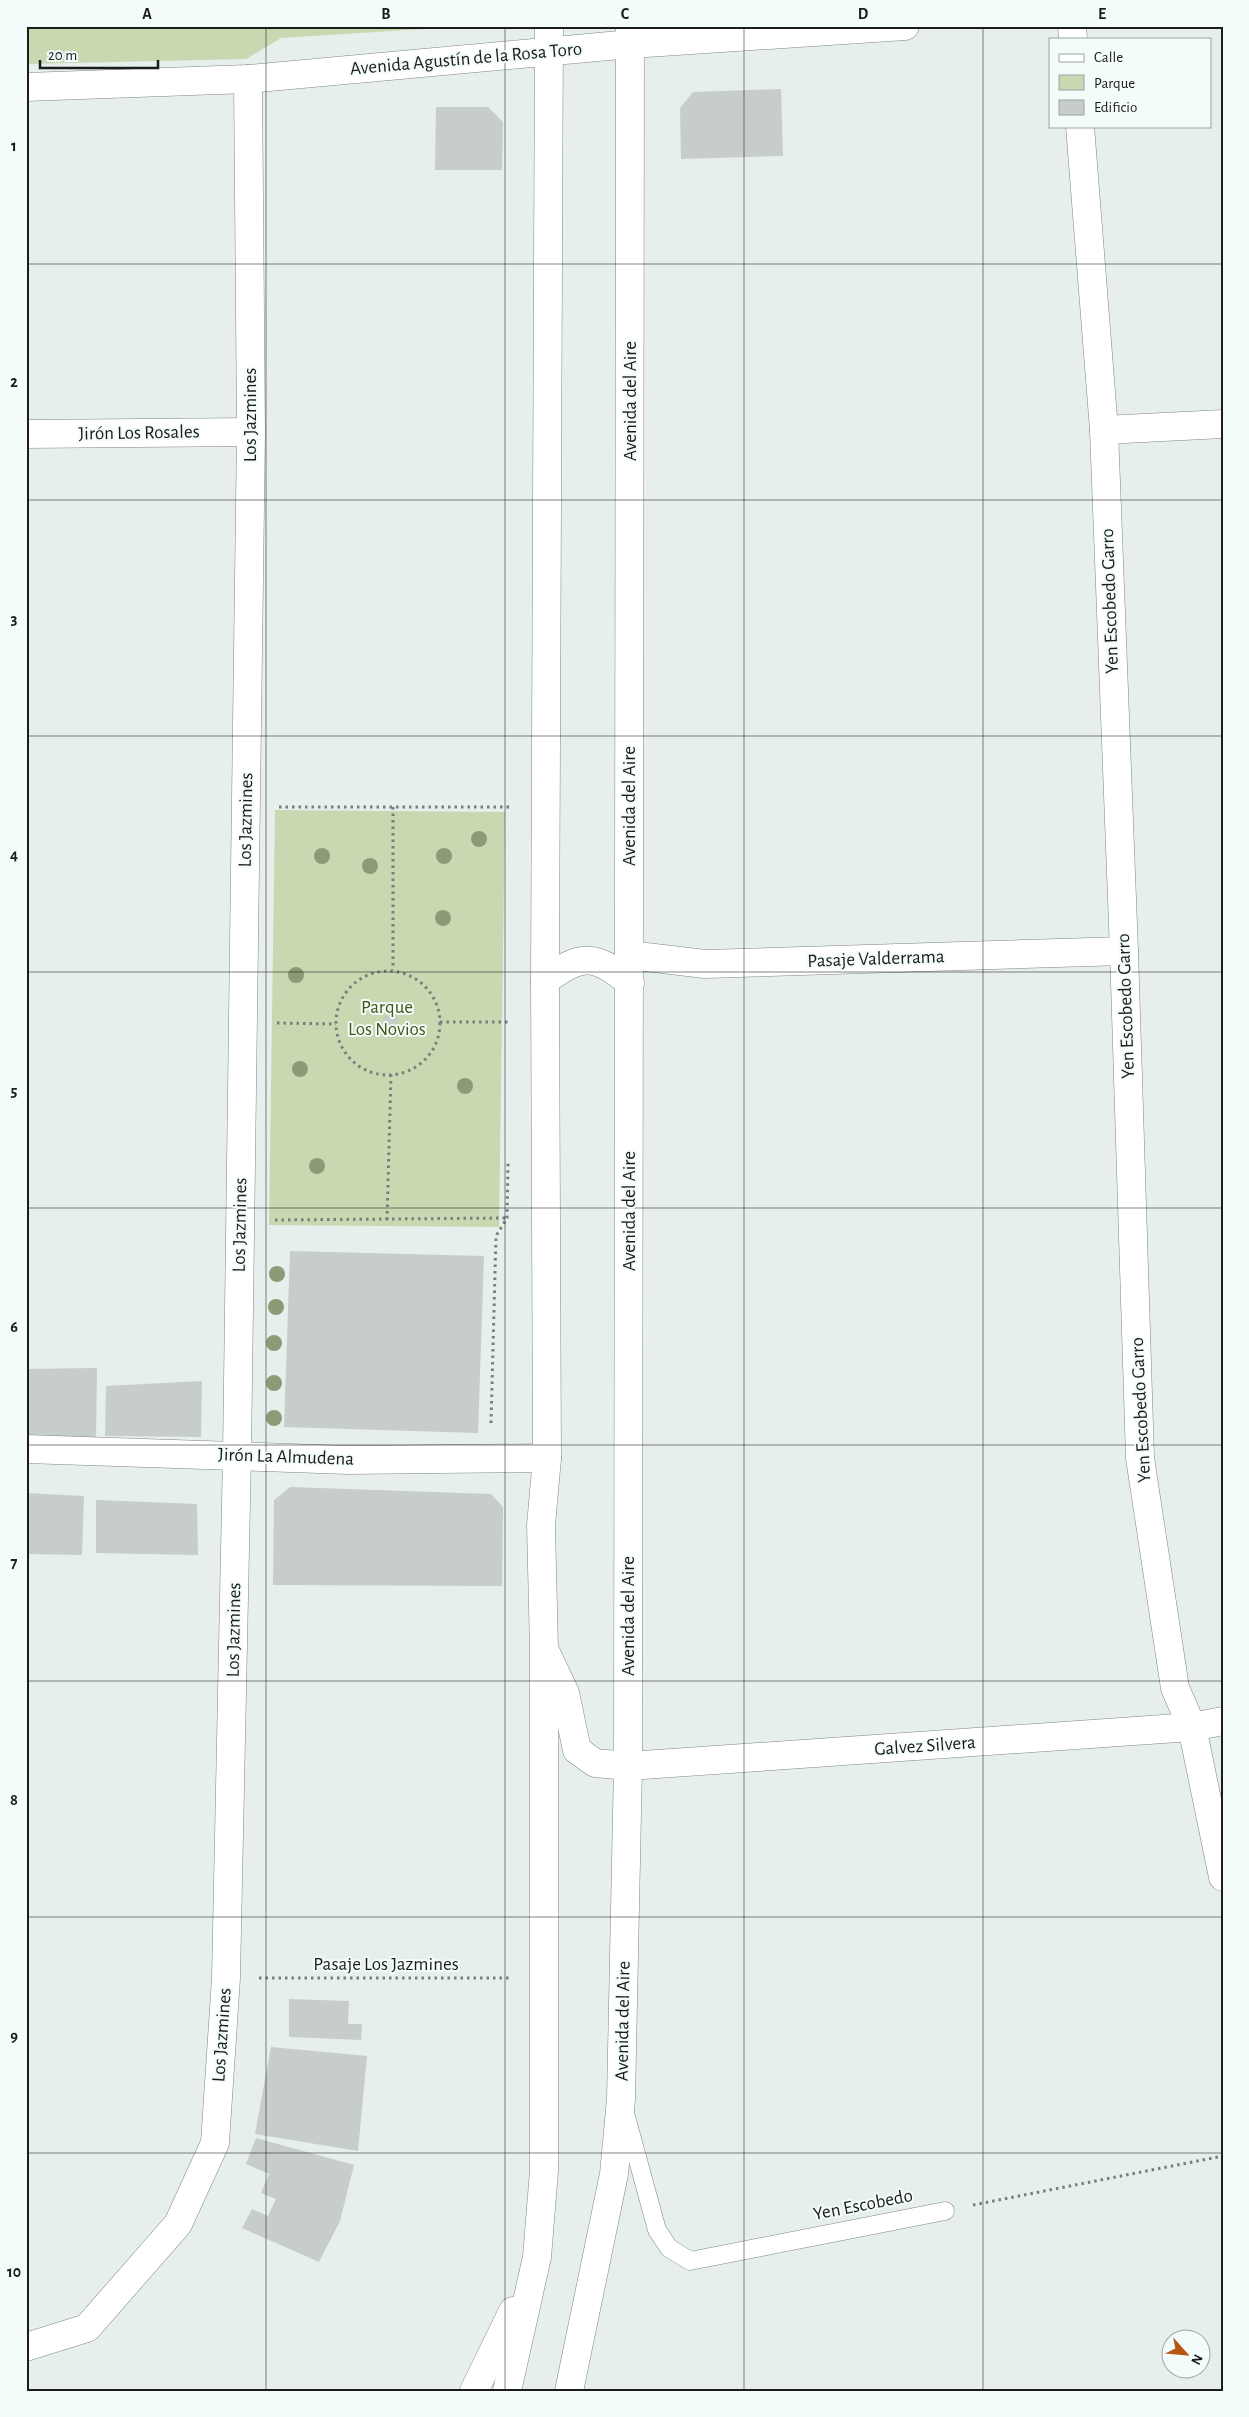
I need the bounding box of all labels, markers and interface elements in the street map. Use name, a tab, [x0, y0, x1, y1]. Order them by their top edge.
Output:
text: A	[142, 6, 152, 22]
text: B	[381, 6, 391, 22]
text: C	[621, 6, 630, 22]
text: D	[858, 6, 869, 22]
text: E	[1098, 6, 1106, 22]
scale bar	[40, 38, 158, 70]
legend	[1049, 38, 1212, 128]
street label: Avenida Agustín de la Rosa Toro	[349, 39, 583, 79]
text: 20 m	[48, 48, 77, 63]
text: Calle	[1094, 50, 1123, 65]
text: Parque	[1094, 76, 1135, 91]
text: Edificio	[1094, 100, 1137, 115]
text: 1	[11, 138, 17, 154]
street label: Avenida del Aire	[621, 341, 640, 461]
street label: Los Jazmines	[241, 368, 260, 462]
text: 2	[10, 374, 18, 390]
street label: Jirón Los Rosales	[78, 422, 200, 444]
street label: Yen Escobedo Garro	[1098, 528, 1122, 674]
text: 3	[11, 611, 18, 627]
street label: Avenida del Aire	[620, 746, 639, 866]
street label: Los Jazmines	[236, 773, 256, 867]
text: 4	[10, 847, 18, 863]
street label: Yen Escobedo Garro	[1114, 933, 1138, 1079]
street label: Pasaje Valderrama	[807, 947, 945, 971]
park label: Parque Los Novios	[348, 998, 426, 1039]
text: 5	[11, 1083, 18, 1099]
street label: Avenida del Aire	[620, 1151, 639, 1271]
street label: Los Jazmines	[230, 1178, 250, 1272]
text: 6	[10, 1319, 18, 1335]
street label: Yen Escobedo Garro	[1128, 1337, 1154, 1483]
street label: Jirón La Almudena	[218, 1445, 355, 1469]
text: 7	[11, 1555, 18, 1571]
street label: Avenida del Aire	[619, 1556, 638, 1676]
street label: Los Jazmines	[224, 1583, 244, 1677]
street label: Galvez Silvera	[874, 1733, 977, 1759]
text: 8	[10, 1792, 18, 1808]
street label: Pasaje Los Jazmines	[313, 1955, 459, 1974]
street label: Avenida del Aire	[612, 1961, 634, 2081]
street label: Los Jazmines	[209, 1987, 235, 2083]
text: 9	[10, 2028, 18, 2044]
street label: Yen Escobedo	[812, 2186, 914, 2224]
text: 10	[7, 2264, 21, 2280]
north arrow	[1162, 2330, 1212, 2380]
text: N	[1188, 2352, 1205, 2367]

